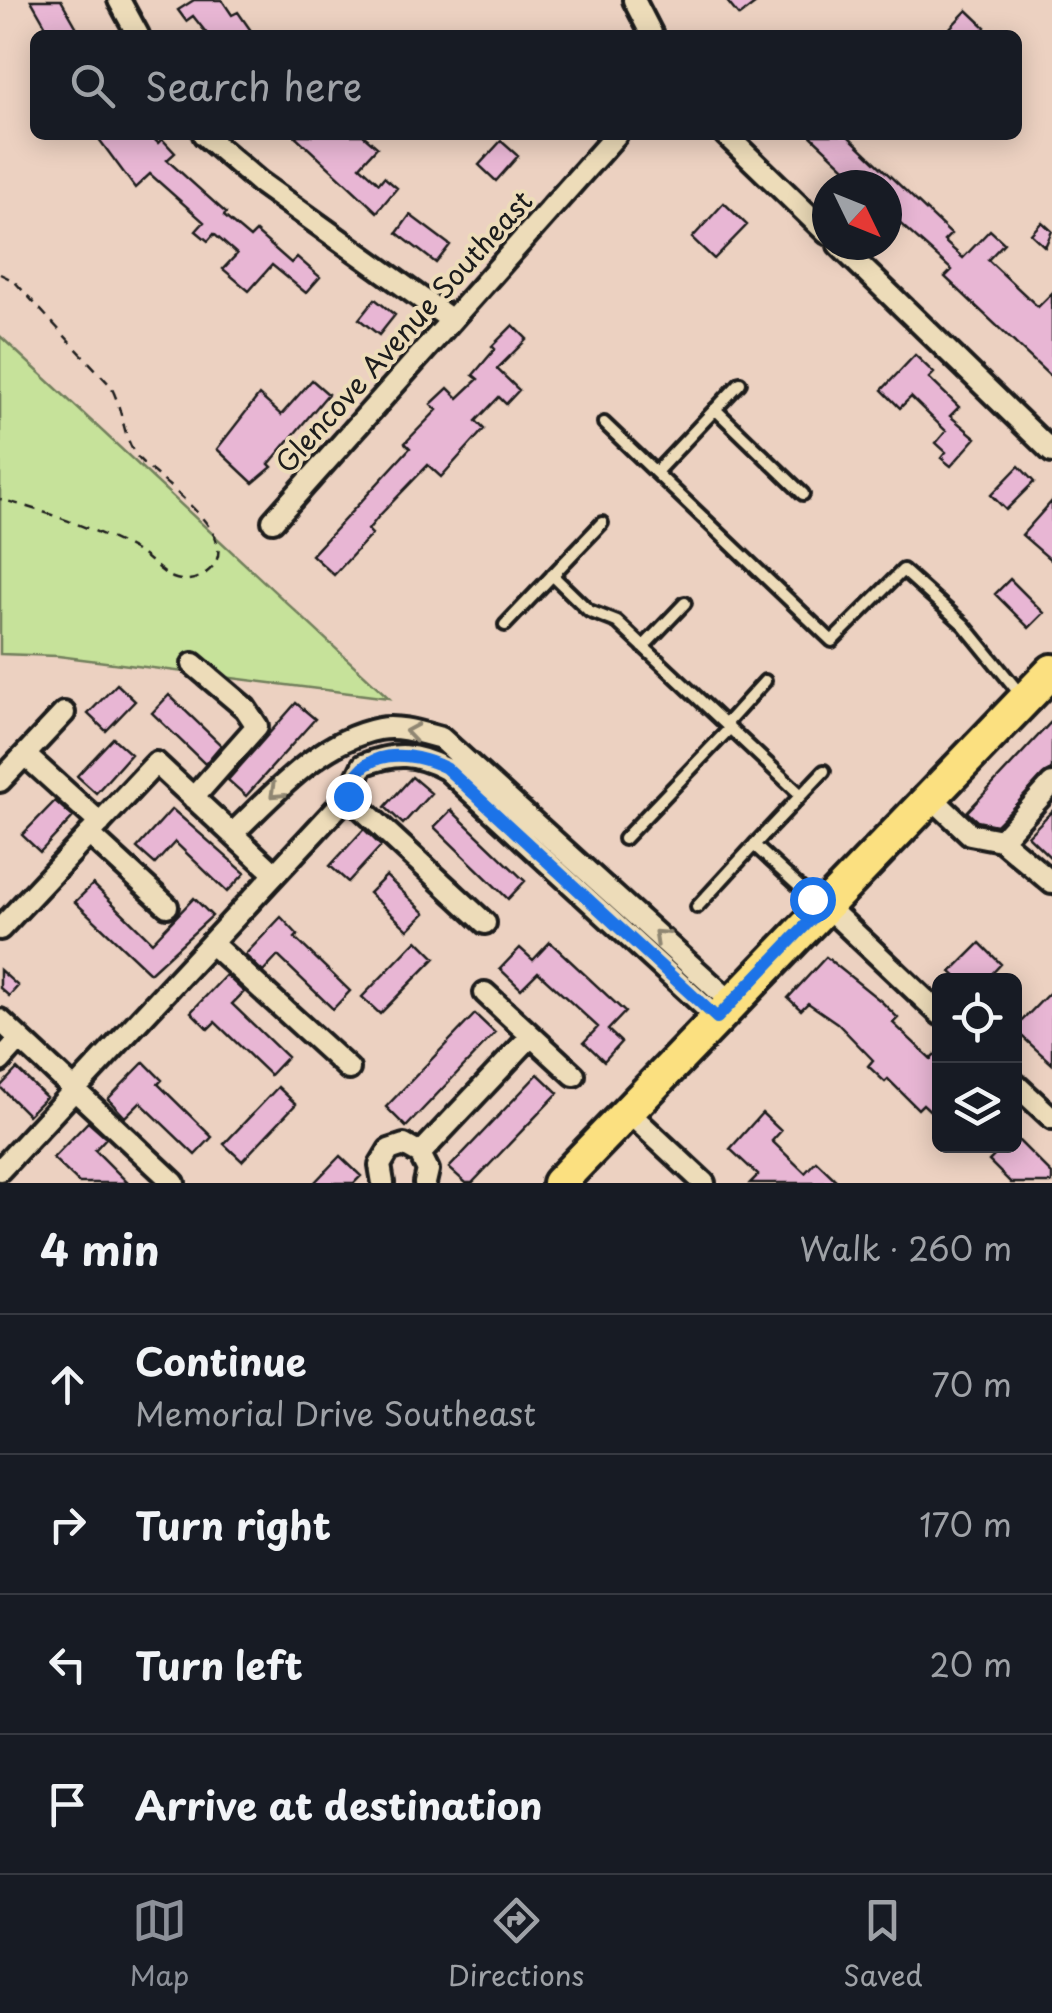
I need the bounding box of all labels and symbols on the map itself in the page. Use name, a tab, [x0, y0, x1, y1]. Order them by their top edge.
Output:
north arrow	[812, 170, 902, 260]
street label: Glencove Avenue Southeast	[264, 180, 542, 482]
one-way arrow	[404, 722, 420, 743]
route end	[326, 774, 372, 820]
one-way arrow	[269, 780, 287, 798]
route start	[790, 877, 836, 923]
one-way arrow	[653, 930, 672, 948]

